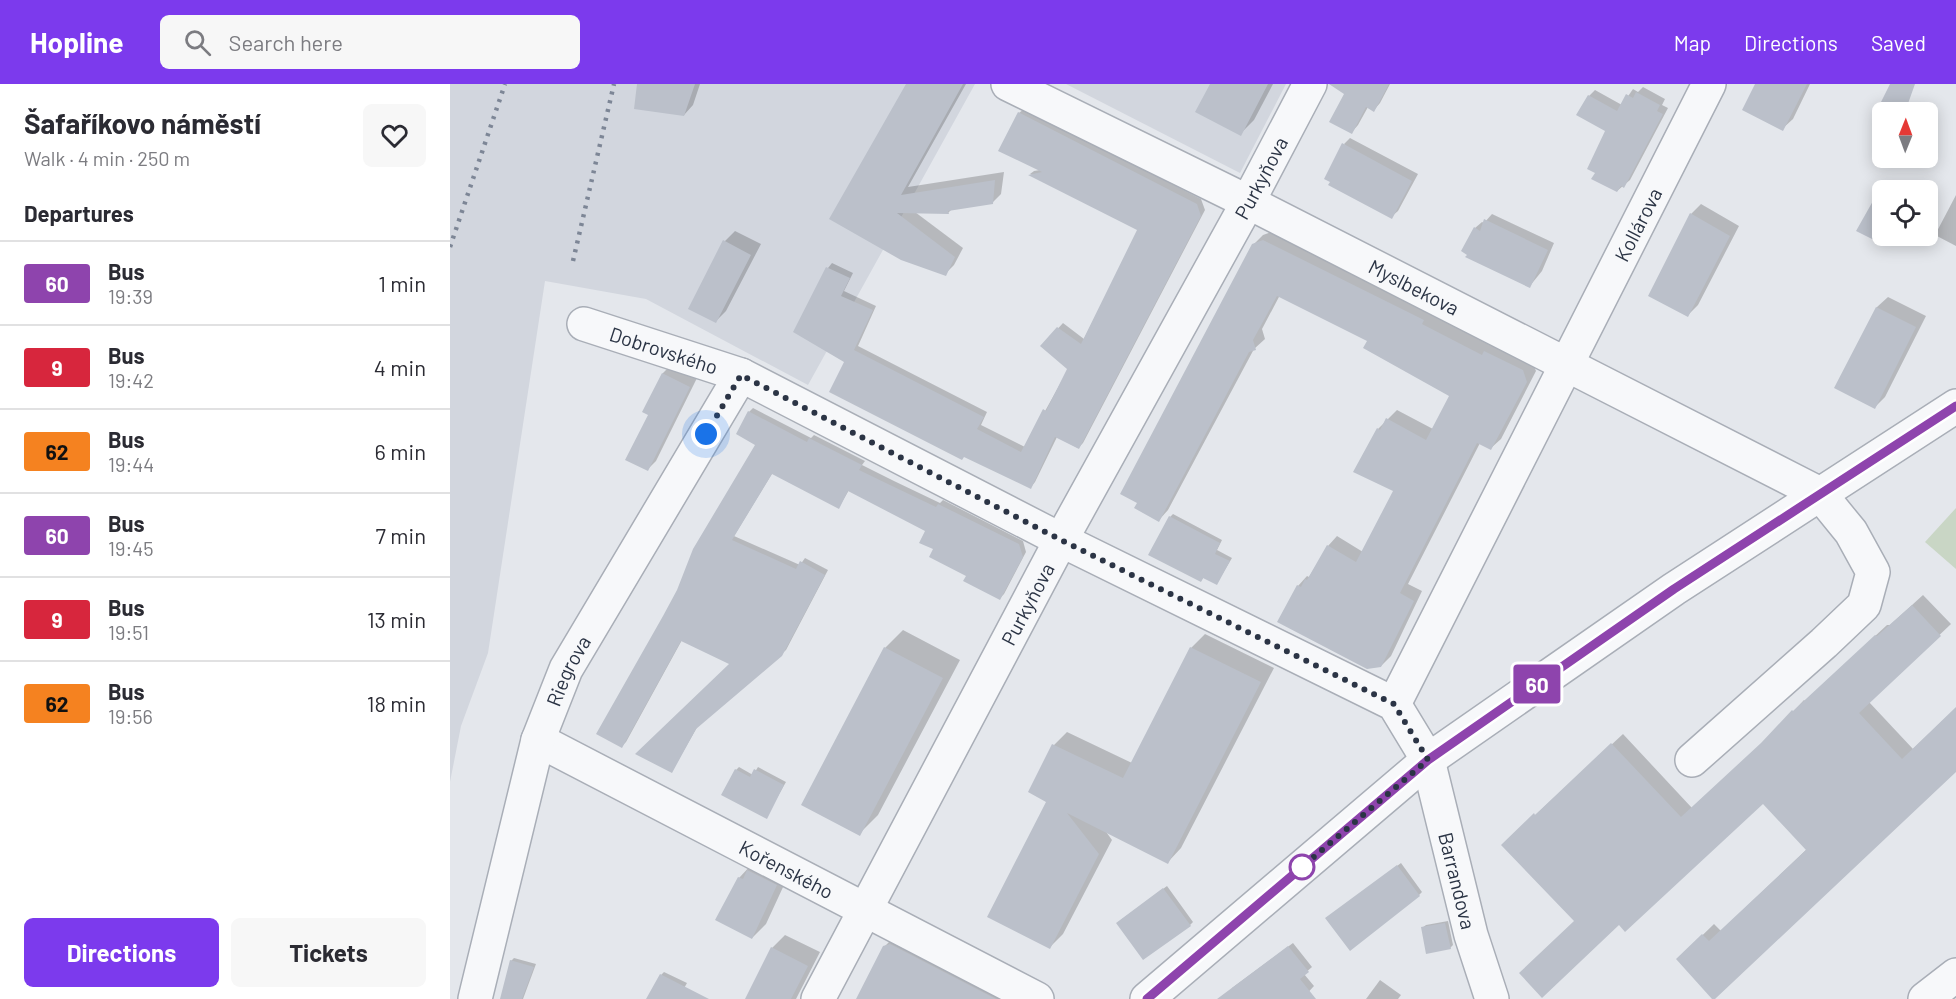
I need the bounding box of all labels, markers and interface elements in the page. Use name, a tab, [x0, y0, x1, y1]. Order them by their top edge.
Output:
search box	[160, 15, 580, 69]
text: Hopline	[30, 25, 124, 59]
icon: search	[181, 26, 214, 59]
text: Search here	[229, 29, 343, 55]
text: Map	[1674, 30, 1711, 55]
text: Directions	[1744, 30, 1838, 55]
text: Saved	[1871, 30, 1926, 55]
north arrow	[1872, 102, 1938, 168]
map controls	[1872, 102, 1938, 246]
button: heart	[363, 104, 426, 167]
text: Šafaříkovo náměstí	[24, 106, 261, 140]
street label: Purkyňova	[1229, 132, 1292, 223]
text: Walk · 4 min · 250 m	[24, 146, 190, 170]
button: locate	[1872, 180, 1938, 246]
street label: Kollárova	[1609, 184, 1666, 265]
text: Departures	[24, 200, 134, 226]
street label: Myslbekova	[1365, 254, 1463, 320]
text: Bus	[108, 258, 145, 284]
text: 1 min	[378, 270, 426, 296]
text: 60	[45, 271, 69, 296]
text: 19:39	[108, 284, 153, 308]
street label: Dobrovského	[607, 321, 721, 379]
text: Bus	[108, 342, 145, 368]
text: 4 min	[374, 354, 426, 380]
text: 9	[51, 355, 63, 380]
text: 19:42	[108, 368, 154, 392]
your location	[691, 419, 721, 449]
text: Bus	[108, 426, 145, 452]
text: 6 min	[375, 438, 426, 464]
text: 62	[45, 439, 69, 464]
text: 19:44	[108, 452, 154, 476]
text: Bus	[108, 510, 145, 536]
text: 7 min	[376, 522, 426, 548]
text: 60	[45, 523, 69, 548]
text: 19:45	[108, 536, 154, 560]
street label: Purkyňova	[996, 559, 1059, 649]
text: Bus	[108, 594, 145, 620]
text: 13 min	[367, 606, 426, 632]
text: 9	[51, 607, 63, 632]
text: 19:51	[108, 620, 149, 644]
street label: Riegrova	[541, 631, 595, 710]
line badge: 60	[1510, 664, 1564, 704]
text: 60	[1525, 672, 1549, 697]
text: Bus	[108, 678, 145, 704]
text: 18 min	[367, 690, 426, 716]
text: 62	[45, 691, 69, 716]
text: 19:56	[108, 704, 153, 728]
street label: Barrandova	[1434, 830, 1481, 932]
street label: Kořenského	[735, 835, 838, 903]
unlabelled marker	[1289, 854, 1315, 880]
button: Directions	[24, 918, 219, 987]
button: Tickets	[231, 918, 426, 987]

